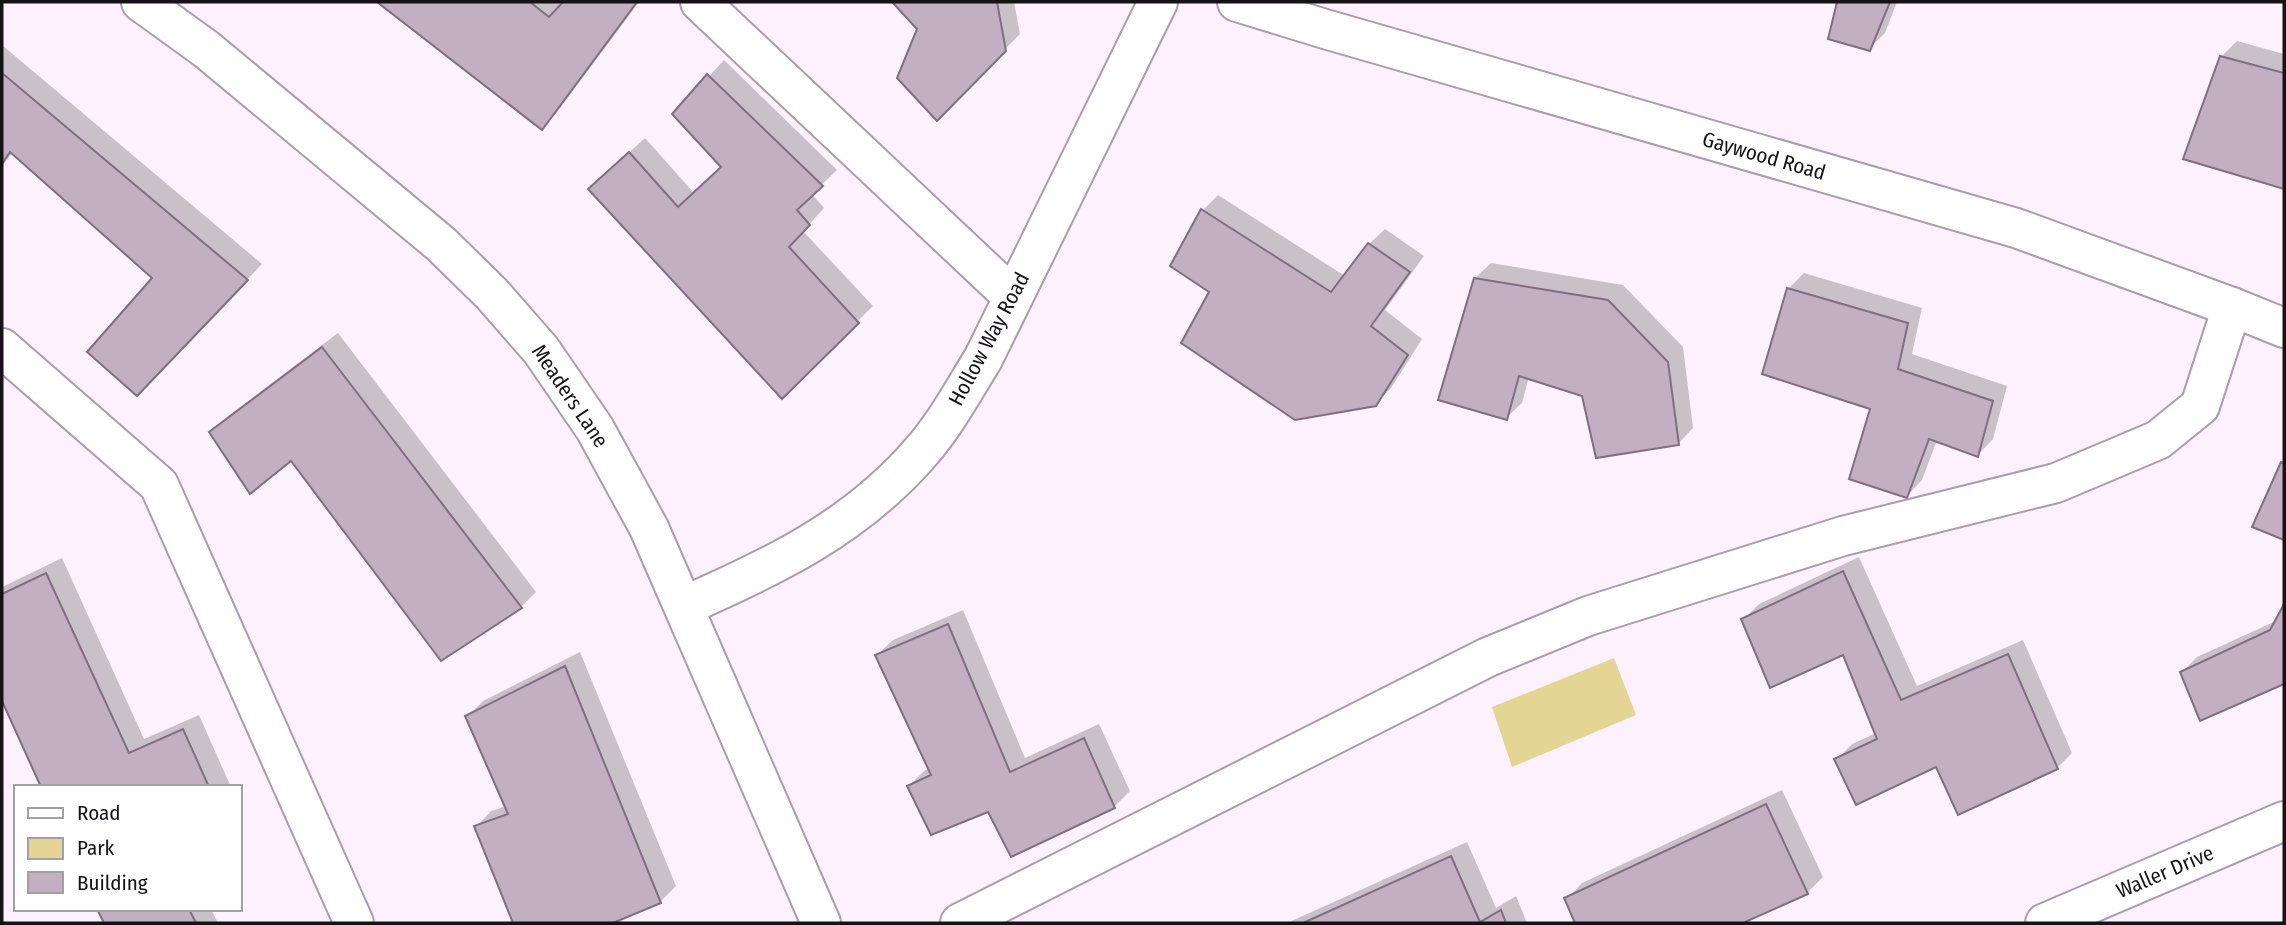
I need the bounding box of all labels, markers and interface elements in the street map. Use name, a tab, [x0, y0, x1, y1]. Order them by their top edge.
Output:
street label: Gaywood Road	[1699, 126, 1829, 186]
street label: Hollow Way Road	[943, 268, 1035, 410]
street label: Meaders Lane	[526, 339, 614, 453]
legend	[14, 785, 242, 911]
text: Road	[77, 800, 121, 826]
text: Park	[77, 835, 115, 861]
street label: Waller Drive	[2112, 840, 2218, 904]
text: Building	[77, 870, 148, 896]

